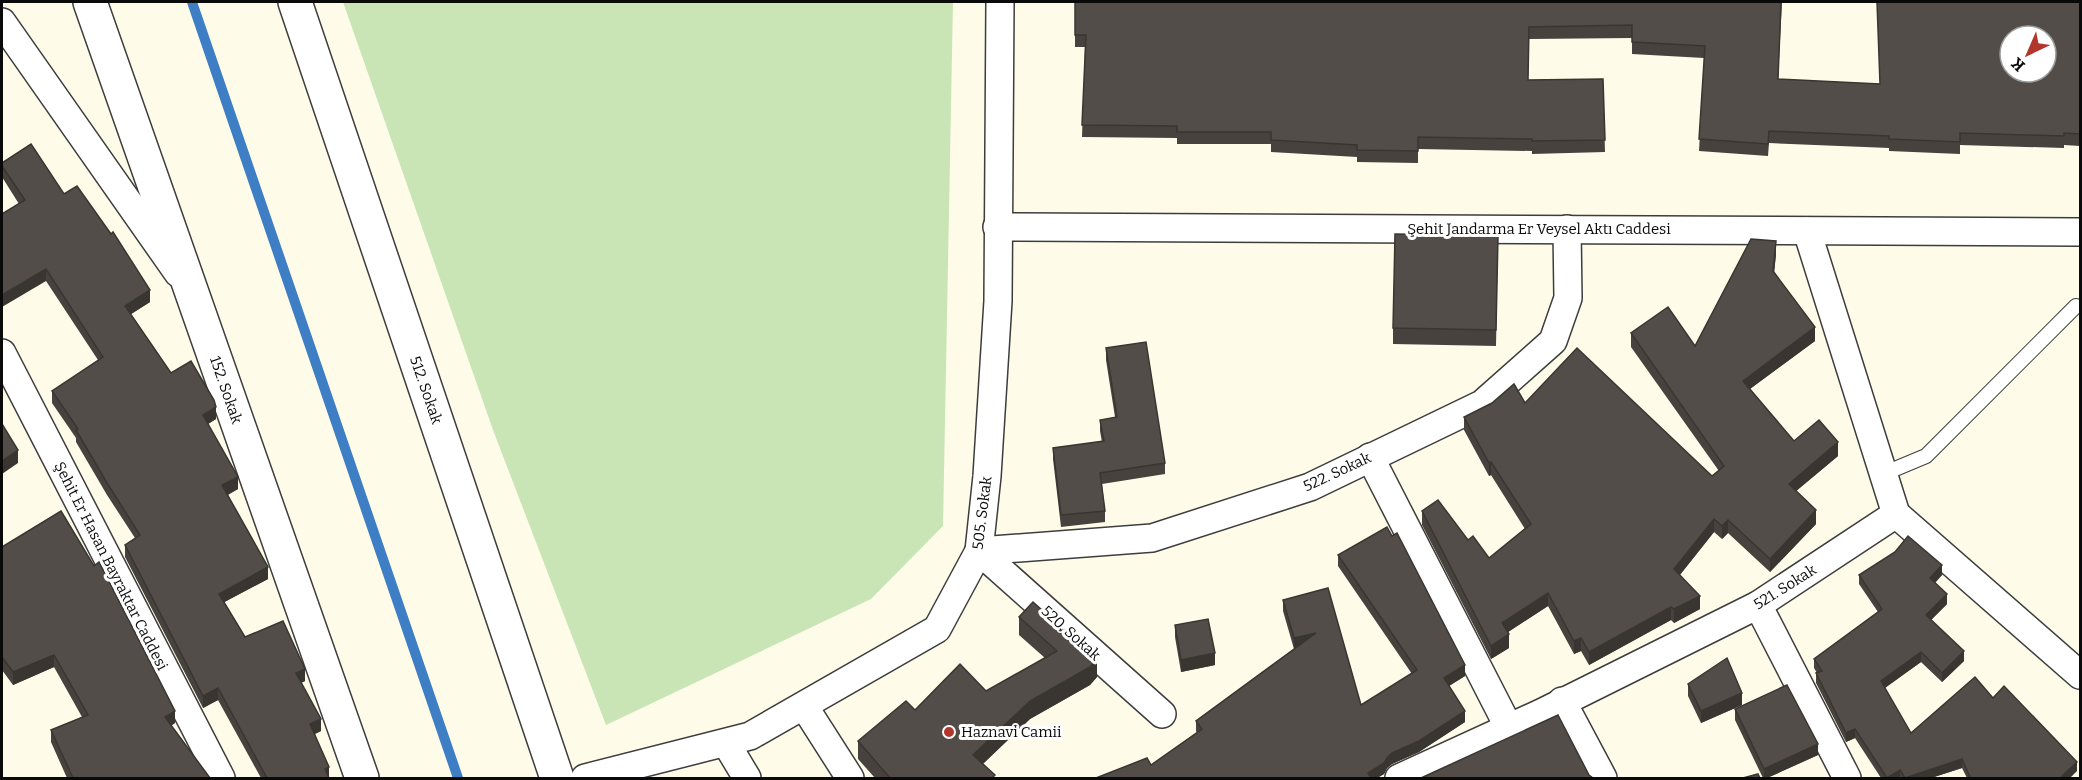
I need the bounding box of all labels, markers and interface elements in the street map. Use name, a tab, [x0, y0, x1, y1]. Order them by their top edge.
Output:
north arrow	[1998, 24, 2058, 84]
text: K	[2007, 53, 2029, 75]
street label: Şehit Jandarma Er Veysel Aktı Caddesi	[1407, 220, 1671, 238]
street label: 152. Sokak	[206, 354, 246, 427]
street label: 512. Sokak	[406, 354, 446, 427]
street label: 522. Sokak	[1300, 448, 1374, 495]
street label: Şehit Er Hasan Bayraktar Caddesi	[50, 459, 172, 674]
street label: 505. Sokak	[969, 475, 995, 551]
street label: 521. Sokak	[1750, 560, 1820, 613]
street label: 520. Sokak	[1038, 602, 1105, 664]
place label: Haznavi Camii	[961, 723, 1062, 741]
marker: Haznavi Camii	[942, 725, 956, 739]

